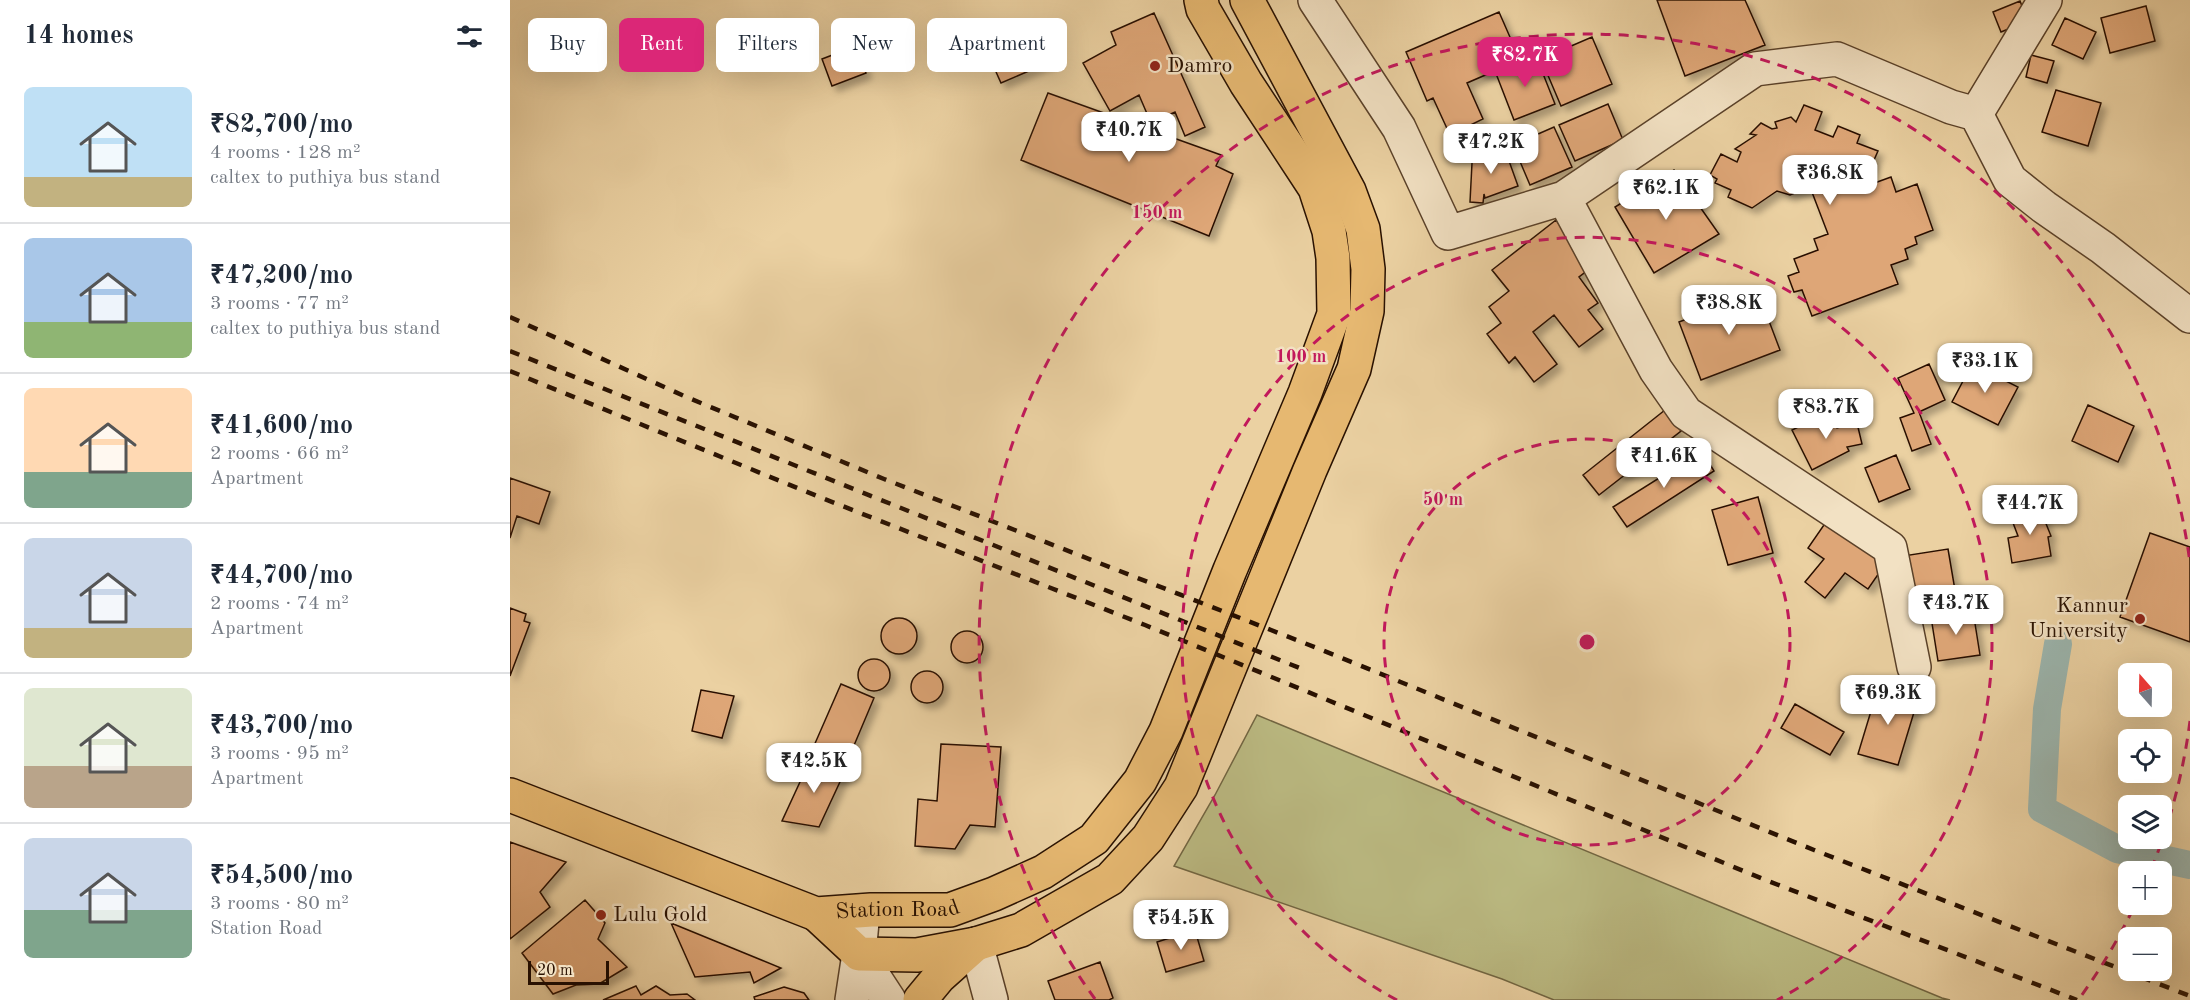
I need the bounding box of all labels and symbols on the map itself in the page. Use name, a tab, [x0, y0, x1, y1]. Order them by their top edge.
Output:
pin: ₹82.7K	[1476, 37, 1574, 88]
place label: Damro	[1167, 55, 1232, 77]
marker: Damro	[1148, 59, 1162, 73]
pin: ₹40.7K	[1080, 112, 1178, 163]
pin: ₹47.2K	[1442, 124, 1540, 175]
pin: ₹36.8K	[1781, 155, 1879, 206]
pin: ₹62.1K	[1617, 170, 1715, 221]
text: 150 m	[1132, 204, 1182, 222]
pin: ₹38.8K	[1680, 285, 1778, 336]
pin: ₹33.1K	[1936, 343, 2034, 394]
text: 100 m	[1276, 348, 1326, 366]
pin: ₹83.7K	[1777, 389, 1875, 440]
pin: ₹41.6K	[1615, 438, 1713, 489]
pin: ₹44.7K	[1981, 485, 2079, 536]
text: 50 m	[1423, 491, 1463, 509]
pin: ₹43.7K	[1907, 585, 2005, 636]
place label: Kannur University	[2028, 595, 2128, 642]
marker: Kannur University	[2133, 612, 2147, 626]
centre of rings	[1577, 632, 1597, 652]
north arrow	[2118, 663, 2172, 717]
pin: ₹69.3K	[1839, 675, 1937, 726]
pin: ₹42.5K	[765, 743, 863, 794]
street label: Station Road	[835, 896, 963, 924]
pin: ₹54.5K	[1132, 900, 1230, 951]
place label: Lulu Gold	[613, 904, 708, 926]
marker: Lulu Gold	[594, 908, 608, 922]
scale bar	[528, 958, 609, 986]

